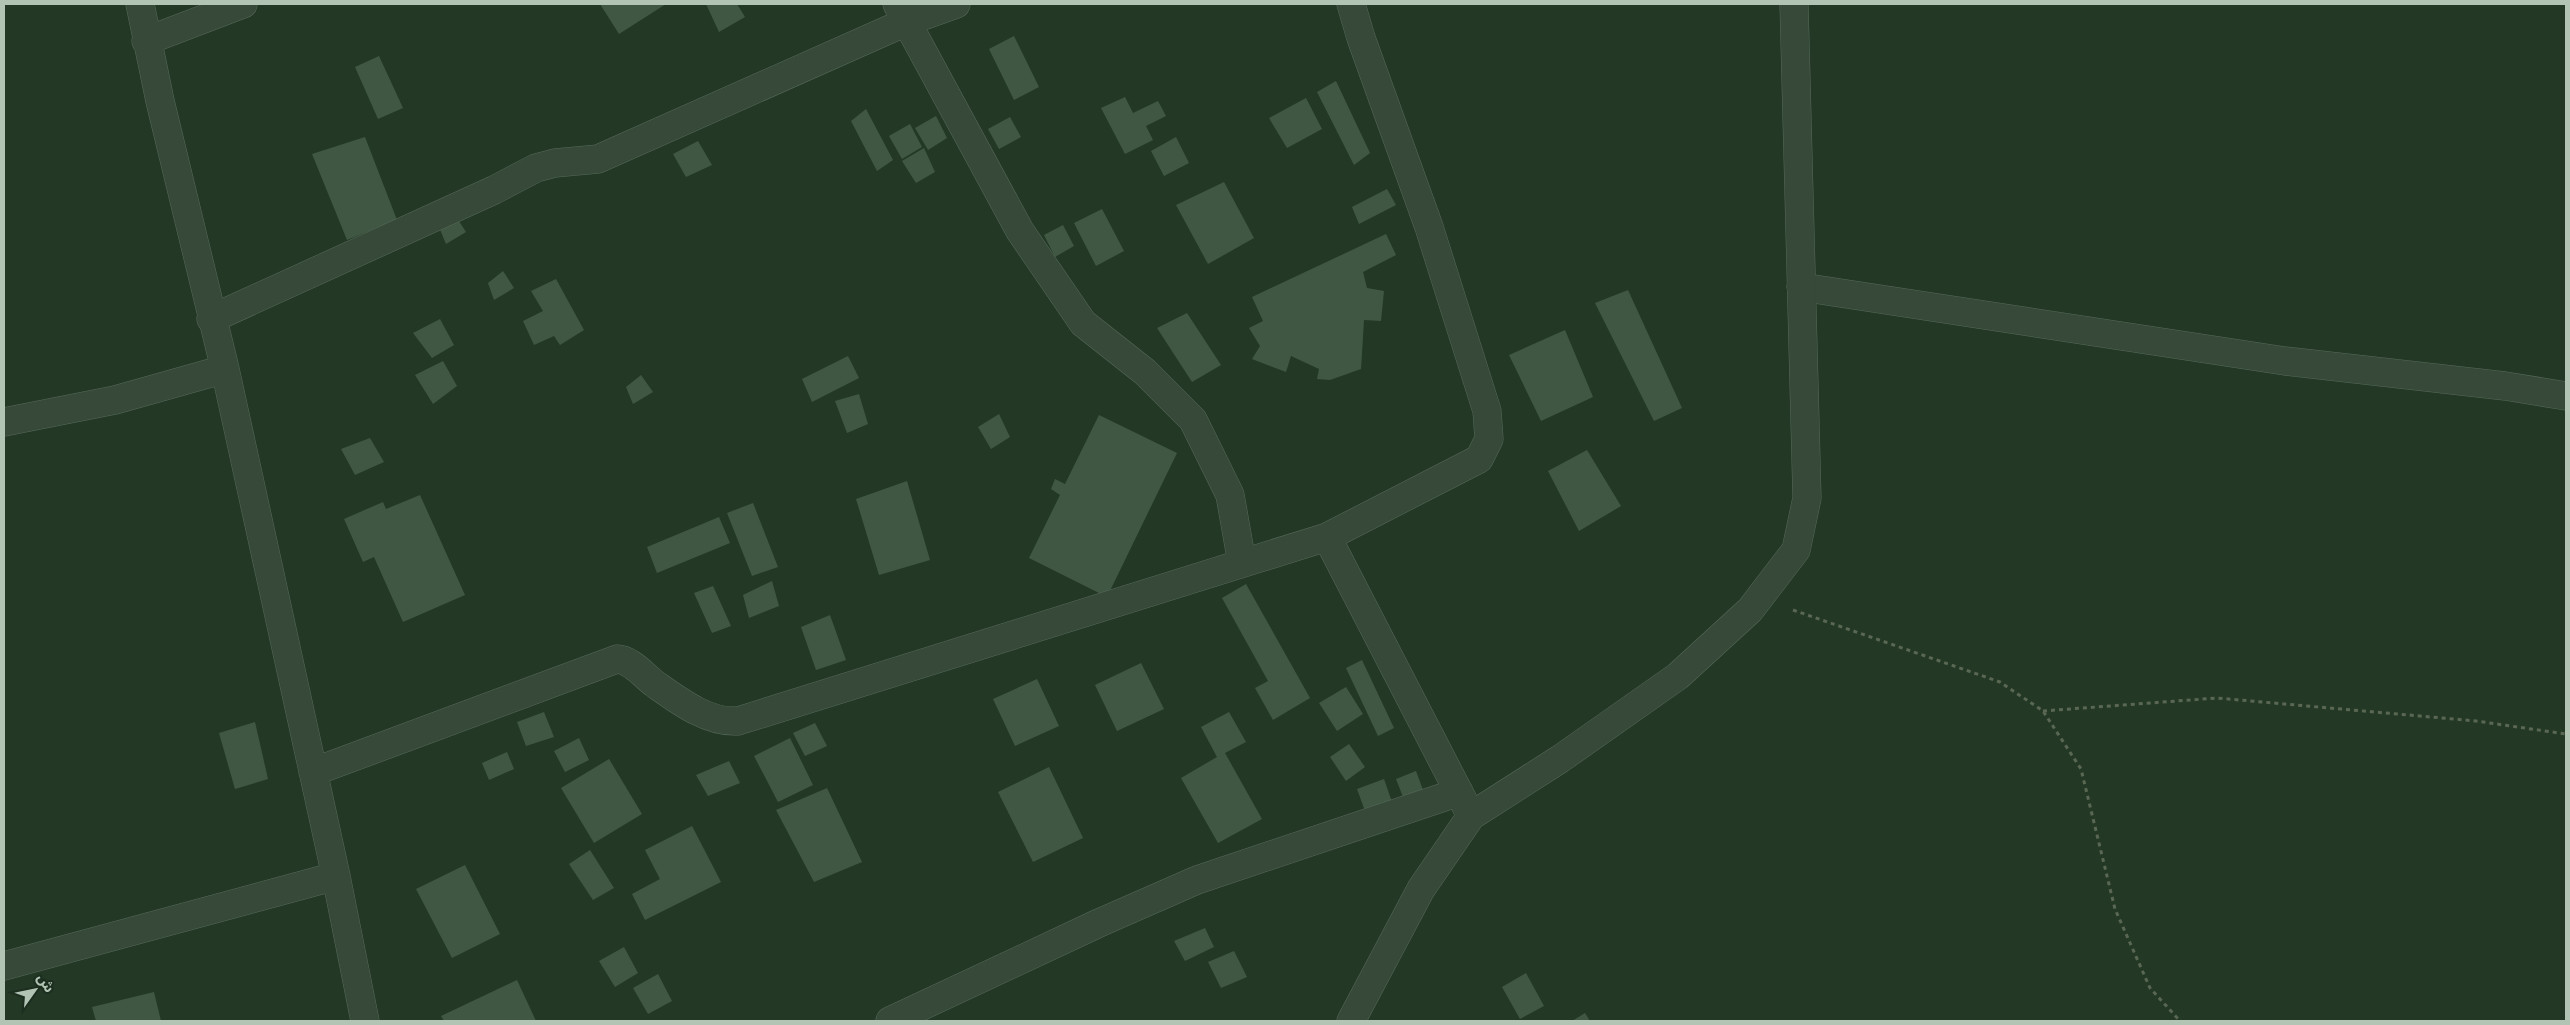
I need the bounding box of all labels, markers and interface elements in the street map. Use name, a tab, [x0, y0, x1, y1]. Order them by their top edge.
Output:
north arrow	[10, 965, 60, 1015]
text: ش	[33, 969, 60, 996]

